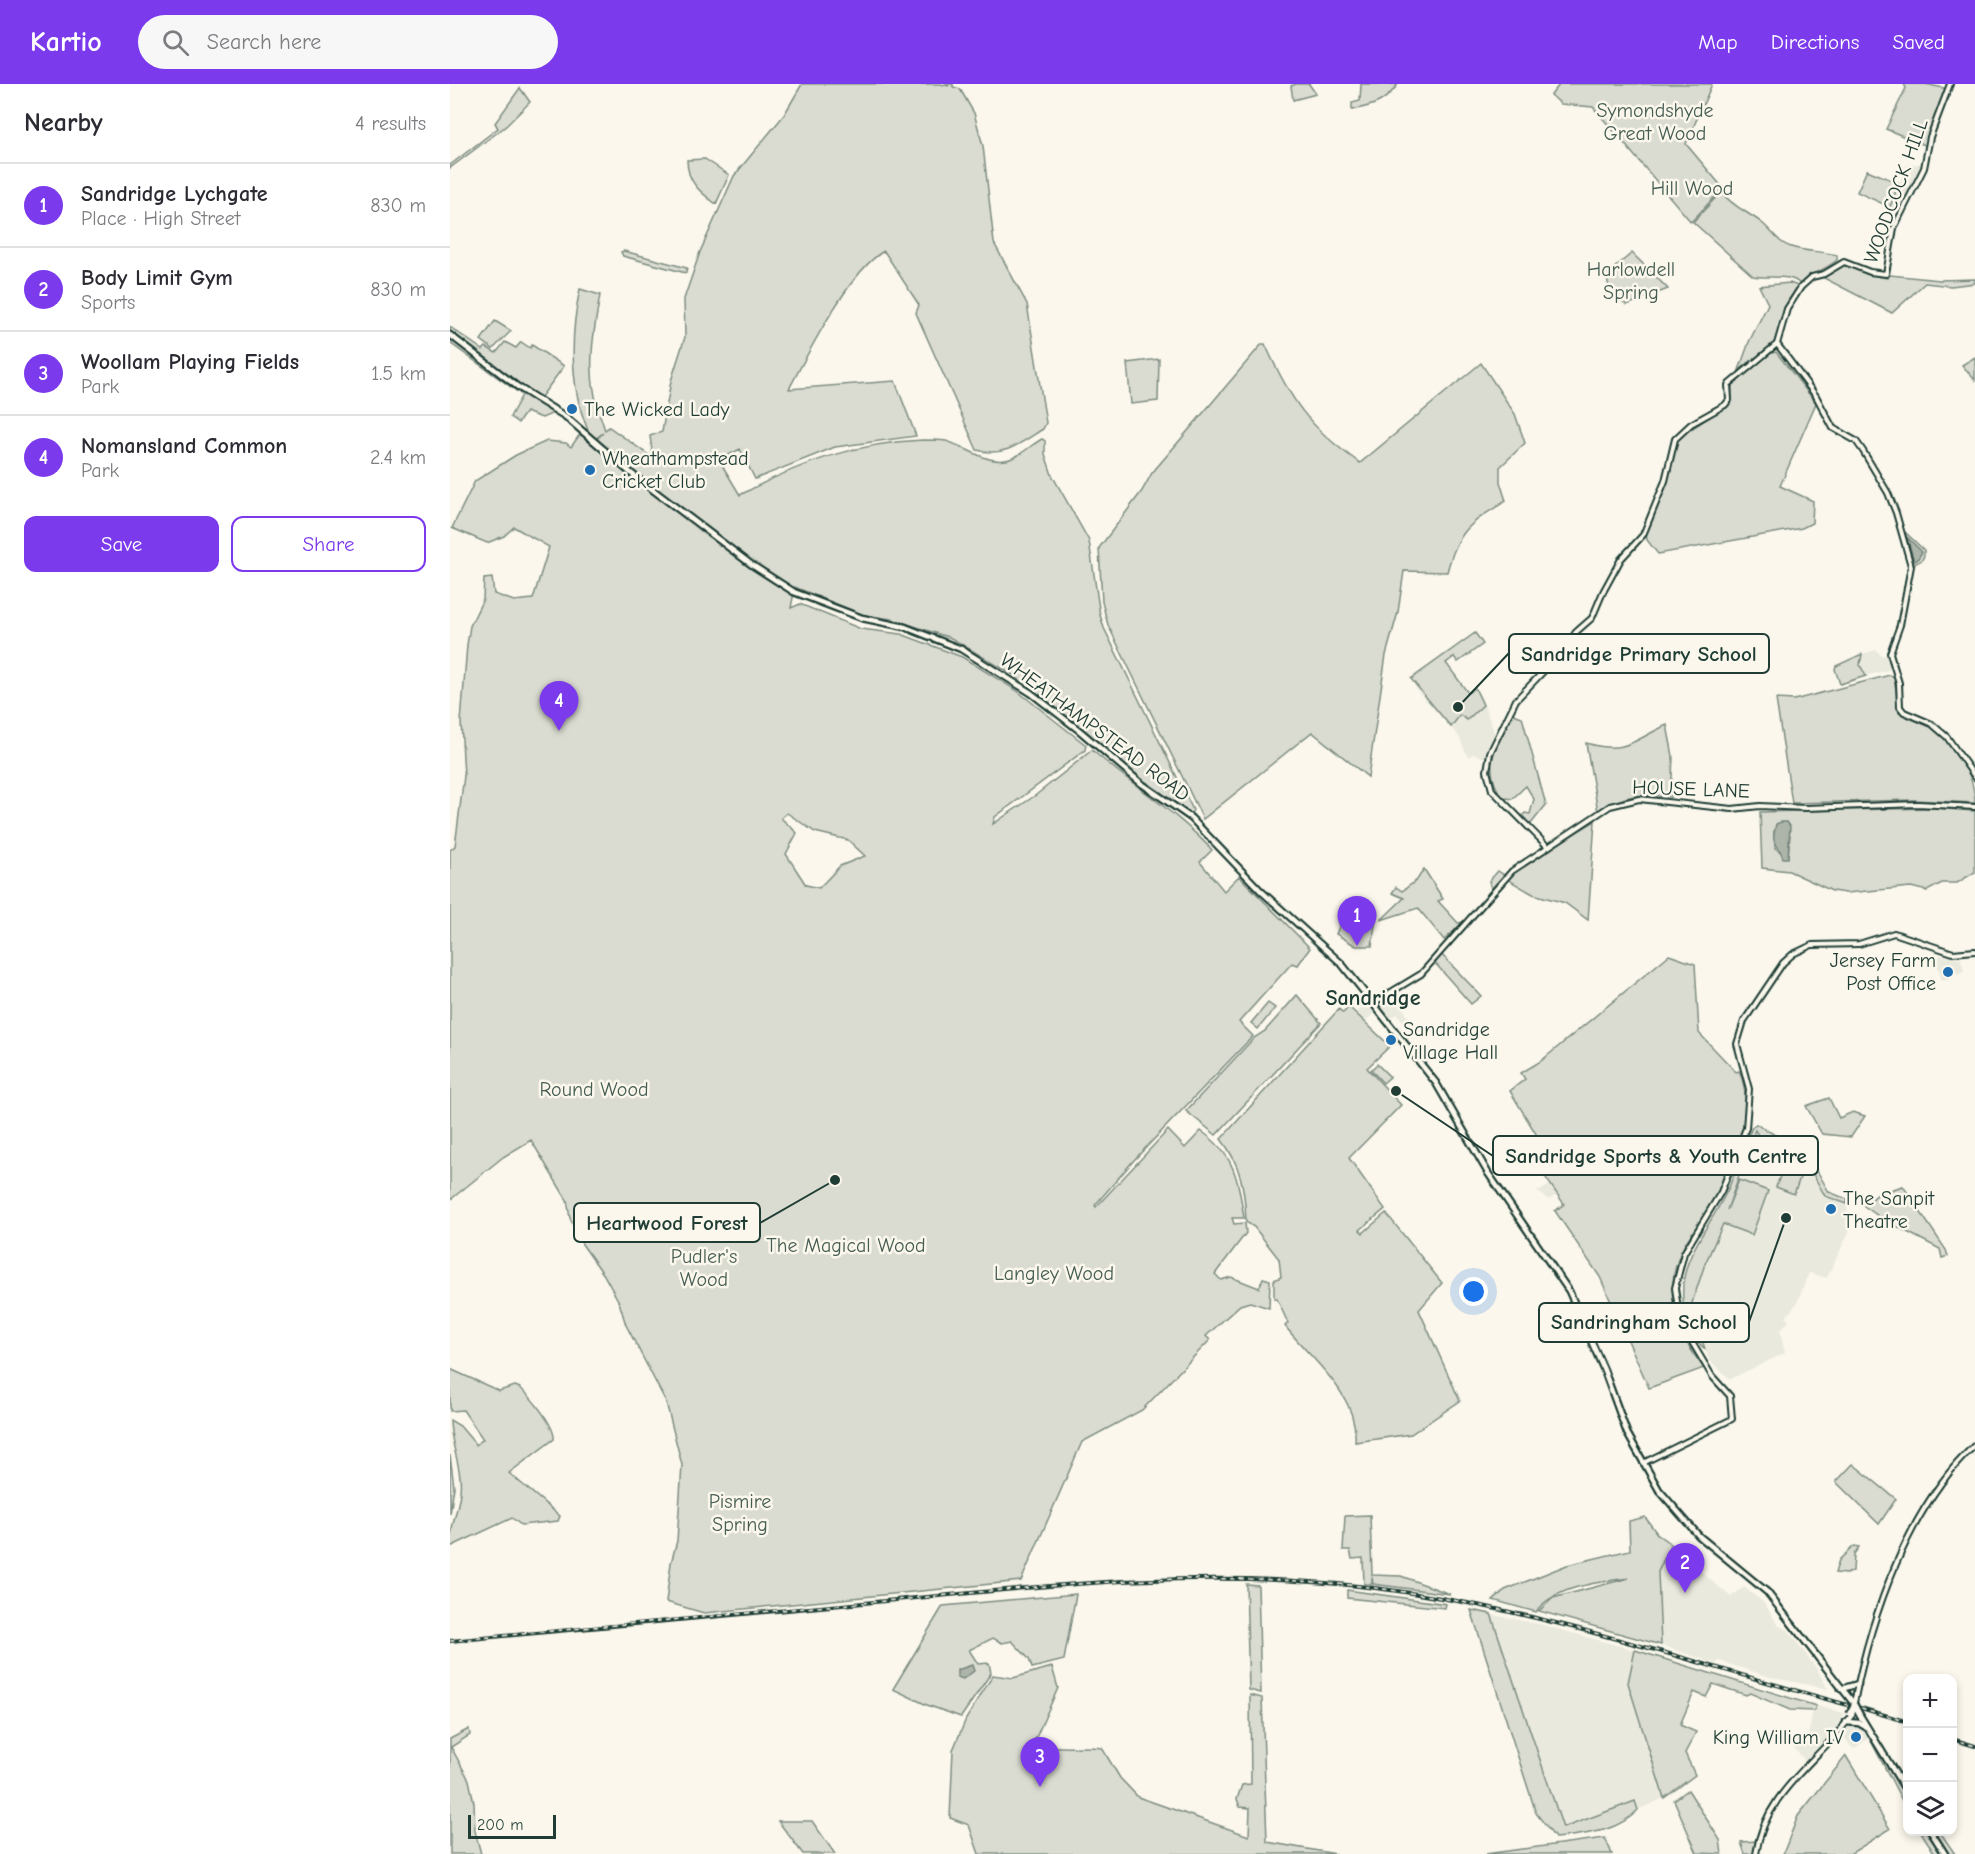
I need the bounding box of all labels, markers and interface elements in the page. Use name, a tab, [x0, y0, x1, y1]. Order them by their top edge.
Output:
search box	[138, 15, 558, 69]
text: Kartio	[30, 26, 102, 58]
icon: search	[159, 26, 192, 59]
text: Search here	[207, 29, 321, 55]
text: Map	[1698, 30, 1738, 54]
text: Directions	[1771, 30, 1860, 54]
text: Saved	[1893, 30, 1945, 54]
park label: Symondshyde Great Wood	[1596, 99, 1714, 145]
text: Nearby	[24, 108, 103, 138]
text: 4 results	[355, 112, 426, 135]
street label: WOODCOCK HILL	[1859, 115, 1933, 267]
park label: Hill Wood	[1651, 177, 1733, 200]
text: Sandridge Lychgate	[81, 181, 268, 207]
text: 1	[40, 194, 47, 217]
text: 830 m	[370, 194, 426, 217]
text: Place · High Street	[81, 207, 241, 230]
park label: Harlowdell Spring	[1587, 258, 1675, 304]
text: Body Limit Gym	[81, 265, 233, 291]
text: 2	[39, 278, 48, 301]
text: 830 m	[370, 278, 426, 301]
text: Sports	[81, 291, 135, 314]
text: Woollam Playing Fields	[81, 349, 299, 375]
text: 3	[39, 362, 48, 385]
text: 1.5 km	[371, 362, 426, 385]
text: Park	[81, 375, 119, 398]
place label: The Wicked Lady	[584, 398, 730, 421]
marker: The Wicked Lady	[565, 402, 579, 416]
text: Nomansland Common	[81, 433, 287, 459]
text: 4	[39, 446, 48, 469]
text: 2.4 km	[370, 446, 426, 469]
place label: Wheathampstead Cricket Club	[602, 447, 749, 493]
text: Park	[81, 459, 119, 482]
marker: Wheathampstead Cricket Club	[583, 463, 597, 477]
button: Save	[24, 516, 219, 572]
button: Share	[231, 516, 426, 572]
callout: Sandridge Primary School	[1509, 634, 1769, 673]
text: Sandridge Primary School	[1521, 642, 1757, 666]
street label: WHEATHAMPSTEAD ROAD	[995, 648, 1195, 806]
pin: 4	[540, 682, 578, 731]
street label: HOUSE LANE	[1632, 775, 1750, 803]
pin: 1	[1338, 896, 1376, 946]
place label: Jersey Farm Post Office	[1830, 949, 1936, 995]
marker: Jersey Farm Post Office	[1941, 965, 1955, 979]
district label: Sandridge	[1325, 985, 1421, 1011]
place label: Sandridge Village Hall	[1403, 1018, 1498, 1064]
marker: Sandridge Village Hall	[1384, 1033, 1398, 1047]
park label: Round Wood	[539, 1078, 649, 1101]
callout: Sandridge Sports & Youth Centre	[1493, 1136, 1818, 1175]
text: Sandridge Sports & Youth Centre	[1505, 1144, 1807, 1168]
place label: The Sanpit Theatre	[1843, 1187, 1935, 1233]
marker: The Sanpit Theatre	[1824, 1202, 1838, 1216]
callout: Heartwood Forest	[574, 1203, 760, 1242]
text: Heartwood Forest	[586, 1211, 749, 1235]
park label: The Magical Wood	[766, 1234, 926, 1257]
park label: Pudler's Wood	[671, 1245, 737, 1291]
park label: Langley Wood	[994, 1262, 1114, 1285]
your location	[1459, 1277, 1488, 1306]
callout: Sandringham School	[1539, 1303, 1749, 1342]
text: Sandringham School	[1551, 1310, 1737, 1334]
park label: Pismire Spring	[709, 1490, 771, 1536]
pin: 2	[1666, 1544, 1704, 1593]
map controls	[1903, 1674, 1957, 1836]
button: +	[1903, 1674, 1957, 1728]
place label: King William IV	[1713, 1726, 1844, 1749]
button: −	[1903, 1728, 1957, 1782]
marker: King William IV	[1849, 1730, 1863, 1744]
pin: 3	[1020, 1738, 1060, 1787]
button: layers	[1903, 1782, 1957, 1836]
scale bar	[468, 1812, 556, 1840]
text: 200 m	[477, 1816, 523, 1834]

